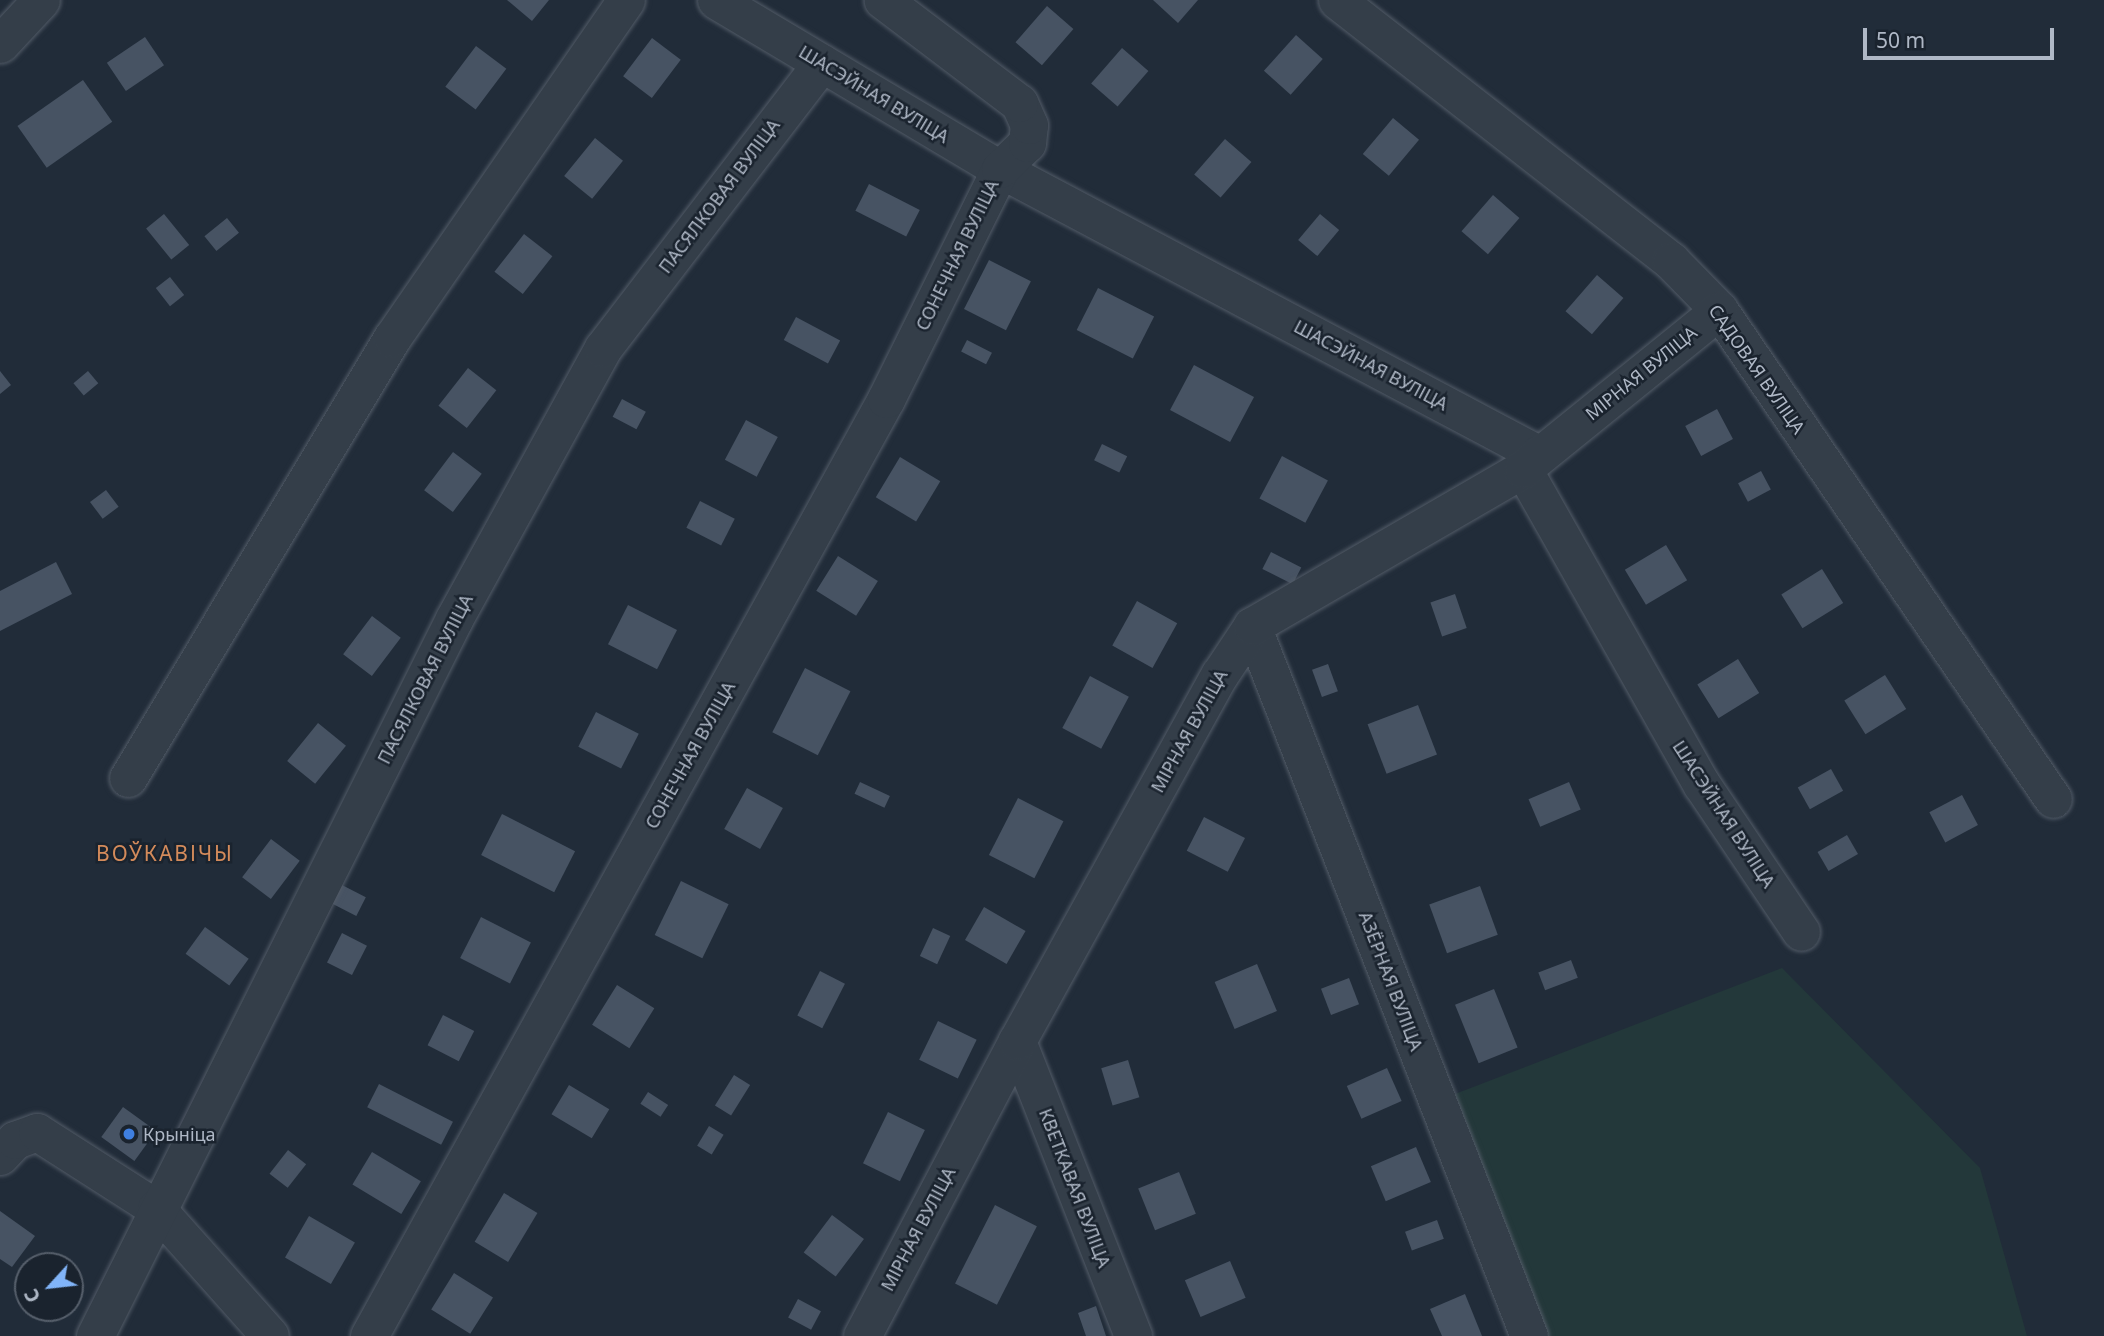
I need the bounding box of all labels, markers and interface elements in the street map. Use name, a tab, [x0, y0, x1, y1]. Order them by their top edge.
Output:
scale bar	[1866, 14, 2057, 58]
text: 50 m	[1876, 26, 1925, 54]
street label: ШАСЭЙНАЯ ВУЛІЦА	[795, 41, 953, 147]
street label: ПАСЯЛКОВАЯ ВУЛІЦА	[654, 115, 784, 277]
street label: СОНЕЧНАЯ ВУЛІЦА	[911, 176, 1003, 334]
street label: САДОВАЯ ВУЛІЦА	[1704, 300, 1810, 438]
street label: ШАСЭЙНАЯ ВУЛІЦА	[1290, 315, 1452, 415]
street label: МІРНАЯ ВУЛІЦА	[1581, 321, 1701, 425]
street label: ПАСЯЛКОВАЯ ВУЛІЦА	[373, 591, 477, 767]
street label: МІРНАЯ ВУЛІЦА	[1146, 666, 1232, 796]
street label: СОНЕЧНАЯ ВУЛІЦА	[641, 678, 739, 832]
street label: ШАСЭЙНАЯ ВУЛІЦА	[1668, 736, 1780, 892]
district label: ВОЎКАВІЧЫ	[97, 840, 233, 866]
street label: АЗЁРНАЯ ВУЛІЦА	[1354, 908, 1428, 1054]
street label: КВЕТКАВАЯ ВУЛІЦА	[1035, 1105, 1115, 1271]
place label: Крыніца	[143, 1123, 216, 1145]
marker: Крыніца	[121, 1126, 137, 1142]
street label: МІРНАЯ ВУЛІЦА	[876, 1163, 960, 1295]
north arrow	[14, 1252, 84, 1322]
text: С	[18, 1284, 46, 1307]

